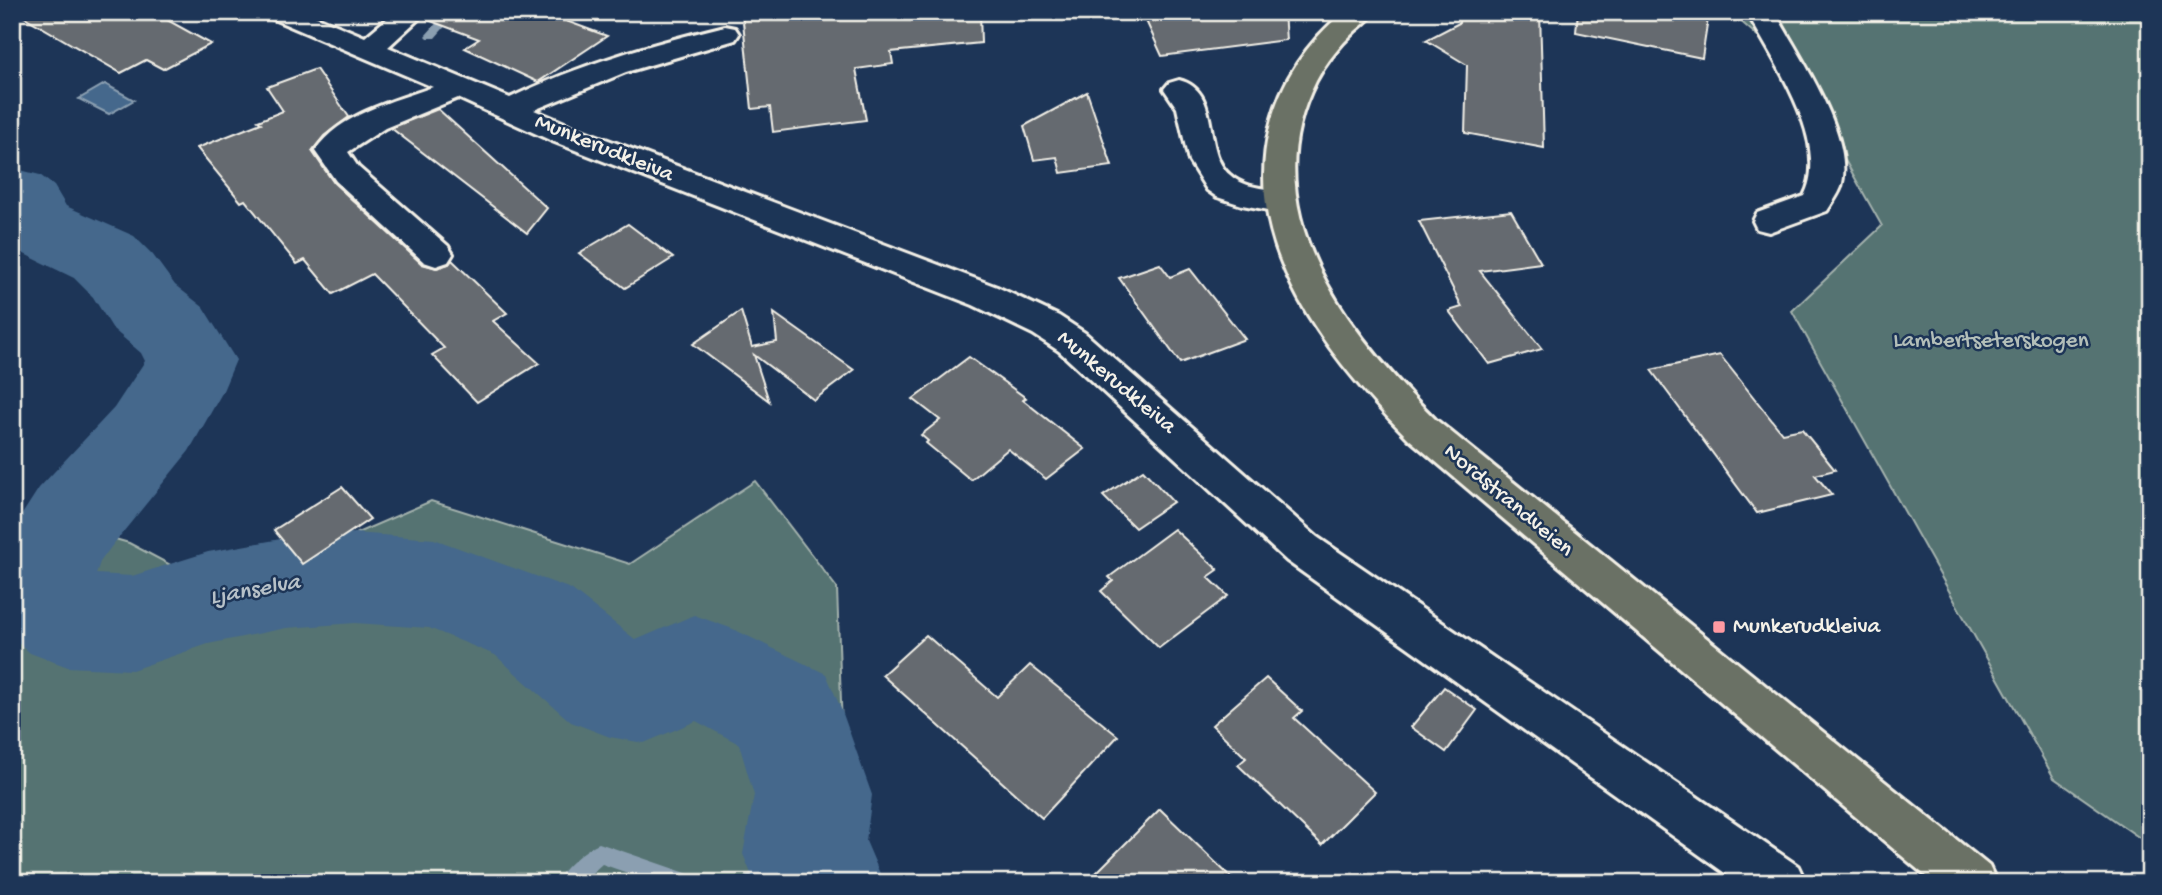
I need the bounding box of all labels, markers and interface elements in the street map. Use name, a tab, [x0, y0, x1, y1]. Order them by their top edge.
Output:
street label: Munkerudkleiva	[531, 109, 678, 190]
street label: Munkerudkleiva	[1051, 325, 1182, 441]
park label: Lambertseterskogen	[1893, 328, 2089, 355]
street label: Nordstrandveien	[1437, 439, 1579, 563]
water label: Ljanselva	[208, 569, 304, 613]
place label: Munkerudkleiva	[1733, 614, 1882, 641]
marker: Munkerudkleiva	[1711, 619, 1727, 635]

